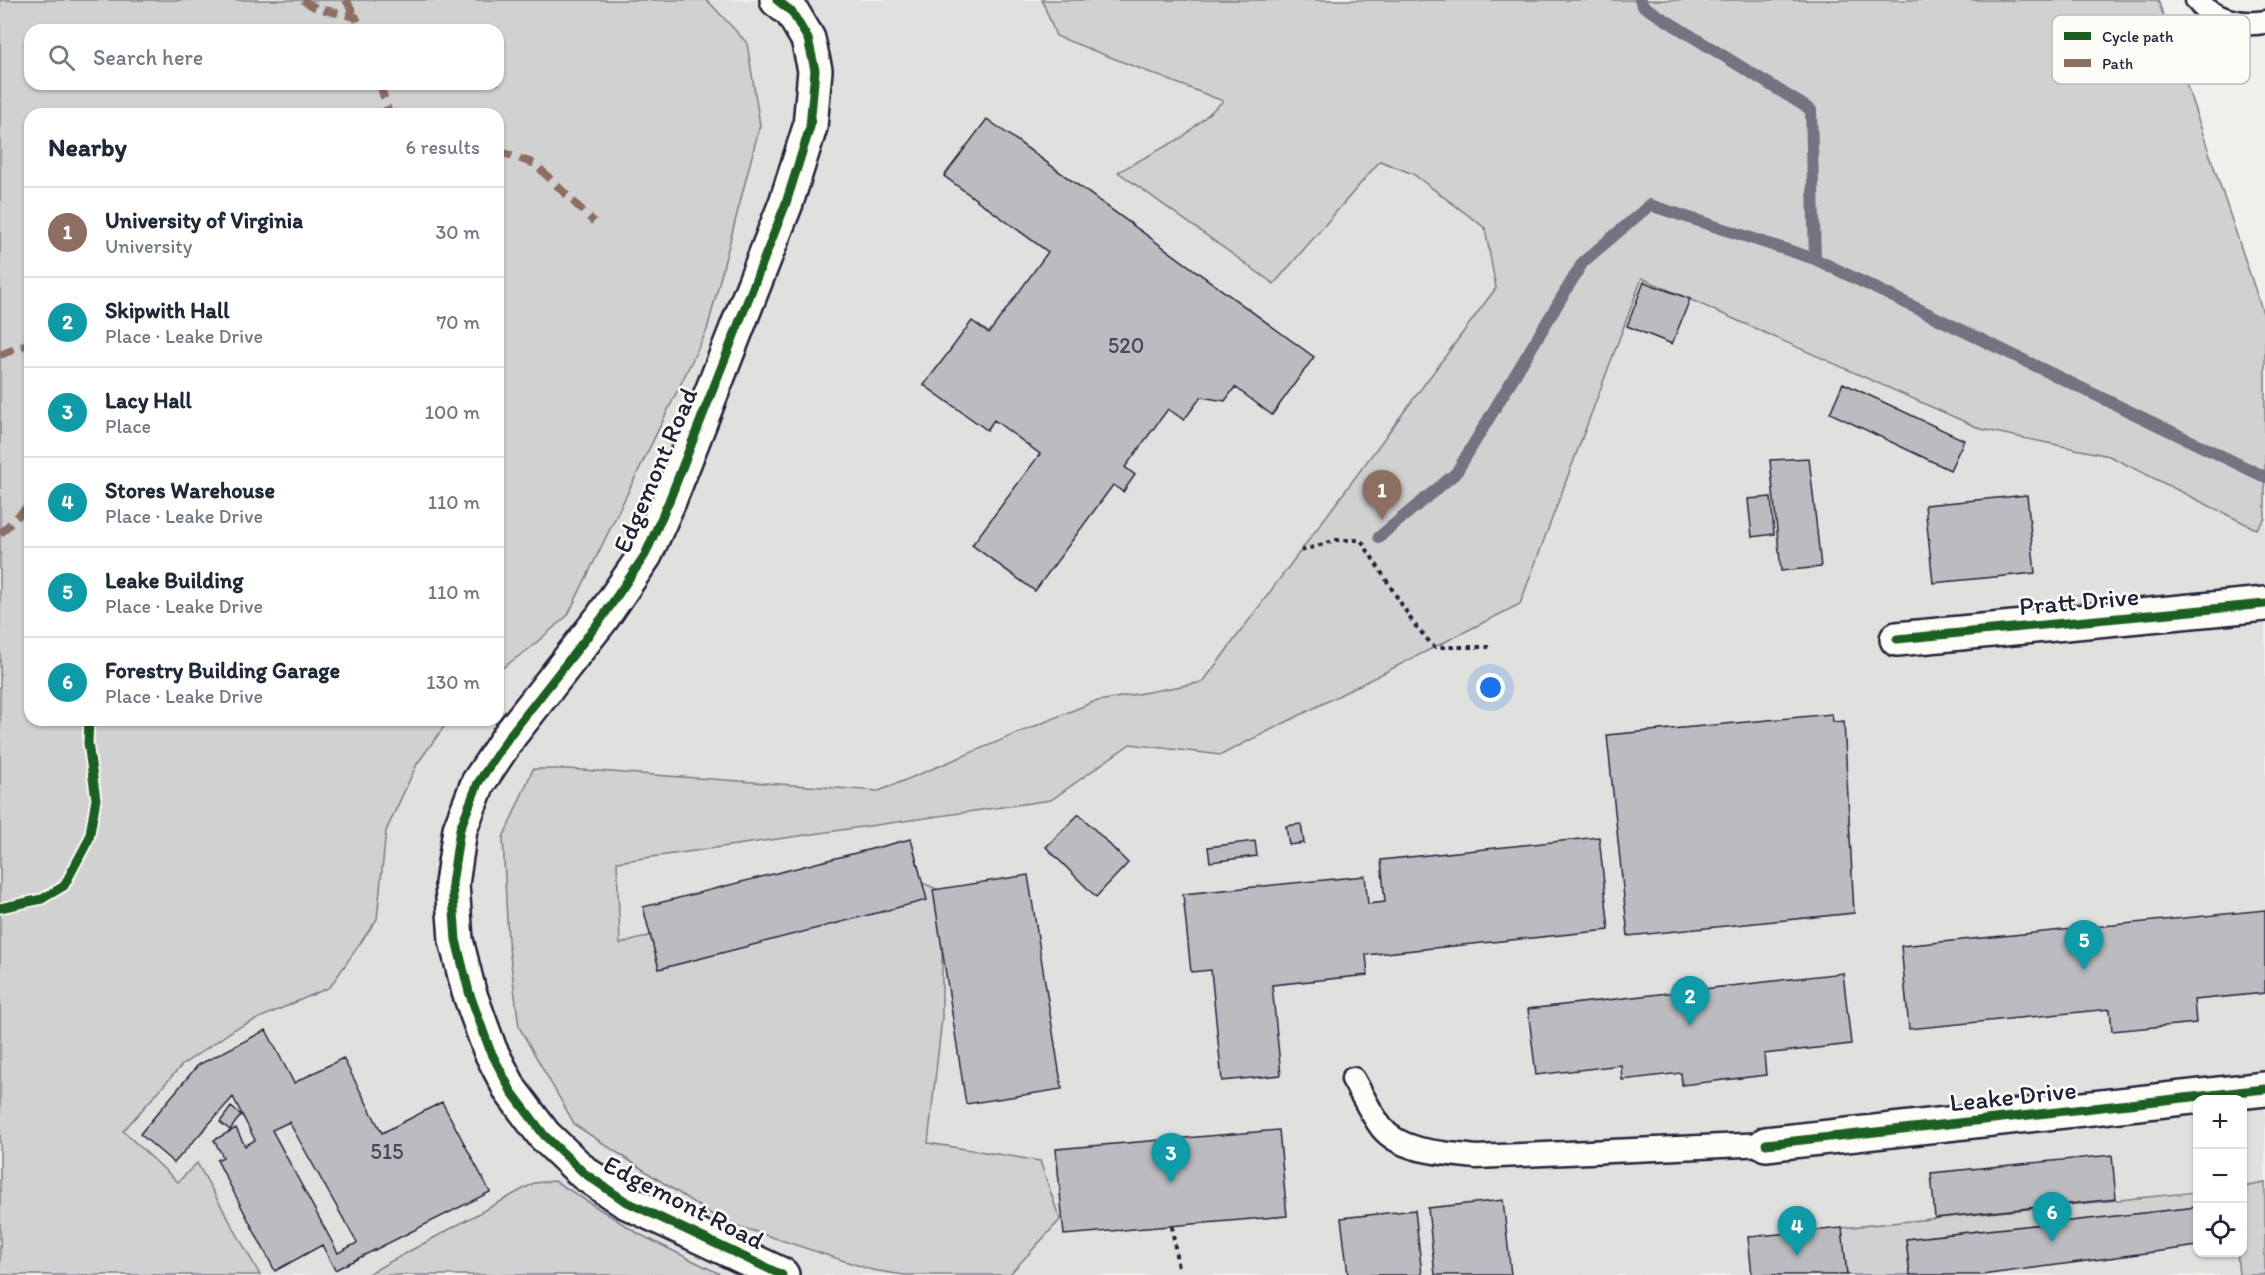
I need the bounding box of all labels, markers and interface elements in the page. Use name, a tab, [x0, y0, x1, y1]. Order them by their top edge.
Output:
legend	[2052, 15, 2250, 84]
search box	[24, 24, 504, 90]
text: Cycle path	[2102, 27, 2174, 46]
icon: search	[45, 41, 78, 74]
text: Search here	[93, 44, 203, 71]
text: Path	[2102, 54, 2133, 73]
text: Nearby	[48, 131, 127, 163]
text: 6 results	[406, 135, 480, 159]
text: University of Virginia	[105, 207, 303, 234]
text: 1	[63, 220, 72, 244]
text: 30 m	[435, 220, 480, 244]
text: University	[105, 234, 192, 258]
text: Skipwith Hall	[105, 297, 229, 324]
text: 2	[62, 310, 73, 334]
text: 70 m	[436, 310, 480, 334]
text: Place · Leake Drive	[105, 324, 263, 348]
house number: 520	[1108, 332, 1144, 359]
street label: Edgemont Road	[606, 383, 704, 557]
text: Lacy Hall	[105, 387, 192, 414]
text: 3	[62, 400, 73, 424]
text: 100 m	[425, 400, 480, 424]
text: Place	[105, 414, 151, 438]
pin: 1	[1362, 470, 1402, 520]
text: Stores Warehouse	[105, 477, 275, 504]
text: 4	[61, 490, 74, 514]
text: 110 m	[428, 490, 480, 514]
text: Place · Leake Drive	[105, 504, 263, 528]
text: Leake Building	[105, 567, 243, 594]
text: 5	[62, 580, 73, 604]
text: 110 m	[428, 580, 480, 604]
street label: Pratt Drive	[2018, 580, 2140, 622]
text: Place · Leake Drive	[105, 594, 263, 618]
text: Forestry Building Garage	[105, 657, 340, 684]
text: 6	[62, 670, 73, 694]
text: 130 m	[426, 670, 480, 694]
your location	[1476, 673, 1505, 702]
text: Place · Leake Drive	[105, 684, 263, 708]
pin: 5	[2064, 920, 2104, 970]
pin: 2	[1670, 976, 1710, 1026]
street label: Leake Drive	[1948, 1073, 2078, 1119]
map controls	[2193, 1095, 2247, 1257]
button: +	[2193, 1095, 2247, 1149]
pin: 3	[1152, 1134, 1190, 1183]
house number: 515	[370, 1138, 404, 1165]
street label: Edgemont Road	[598, 1148, 770, 1256]
button: −	[2193, 1149, 2247, 1203]
pin: 6	[2032, 1192, 2072, 1242]
button: locate	[2193, 1203, 2247, 1257]
pin: 4	[1778, 1206, 1816, 1256]

